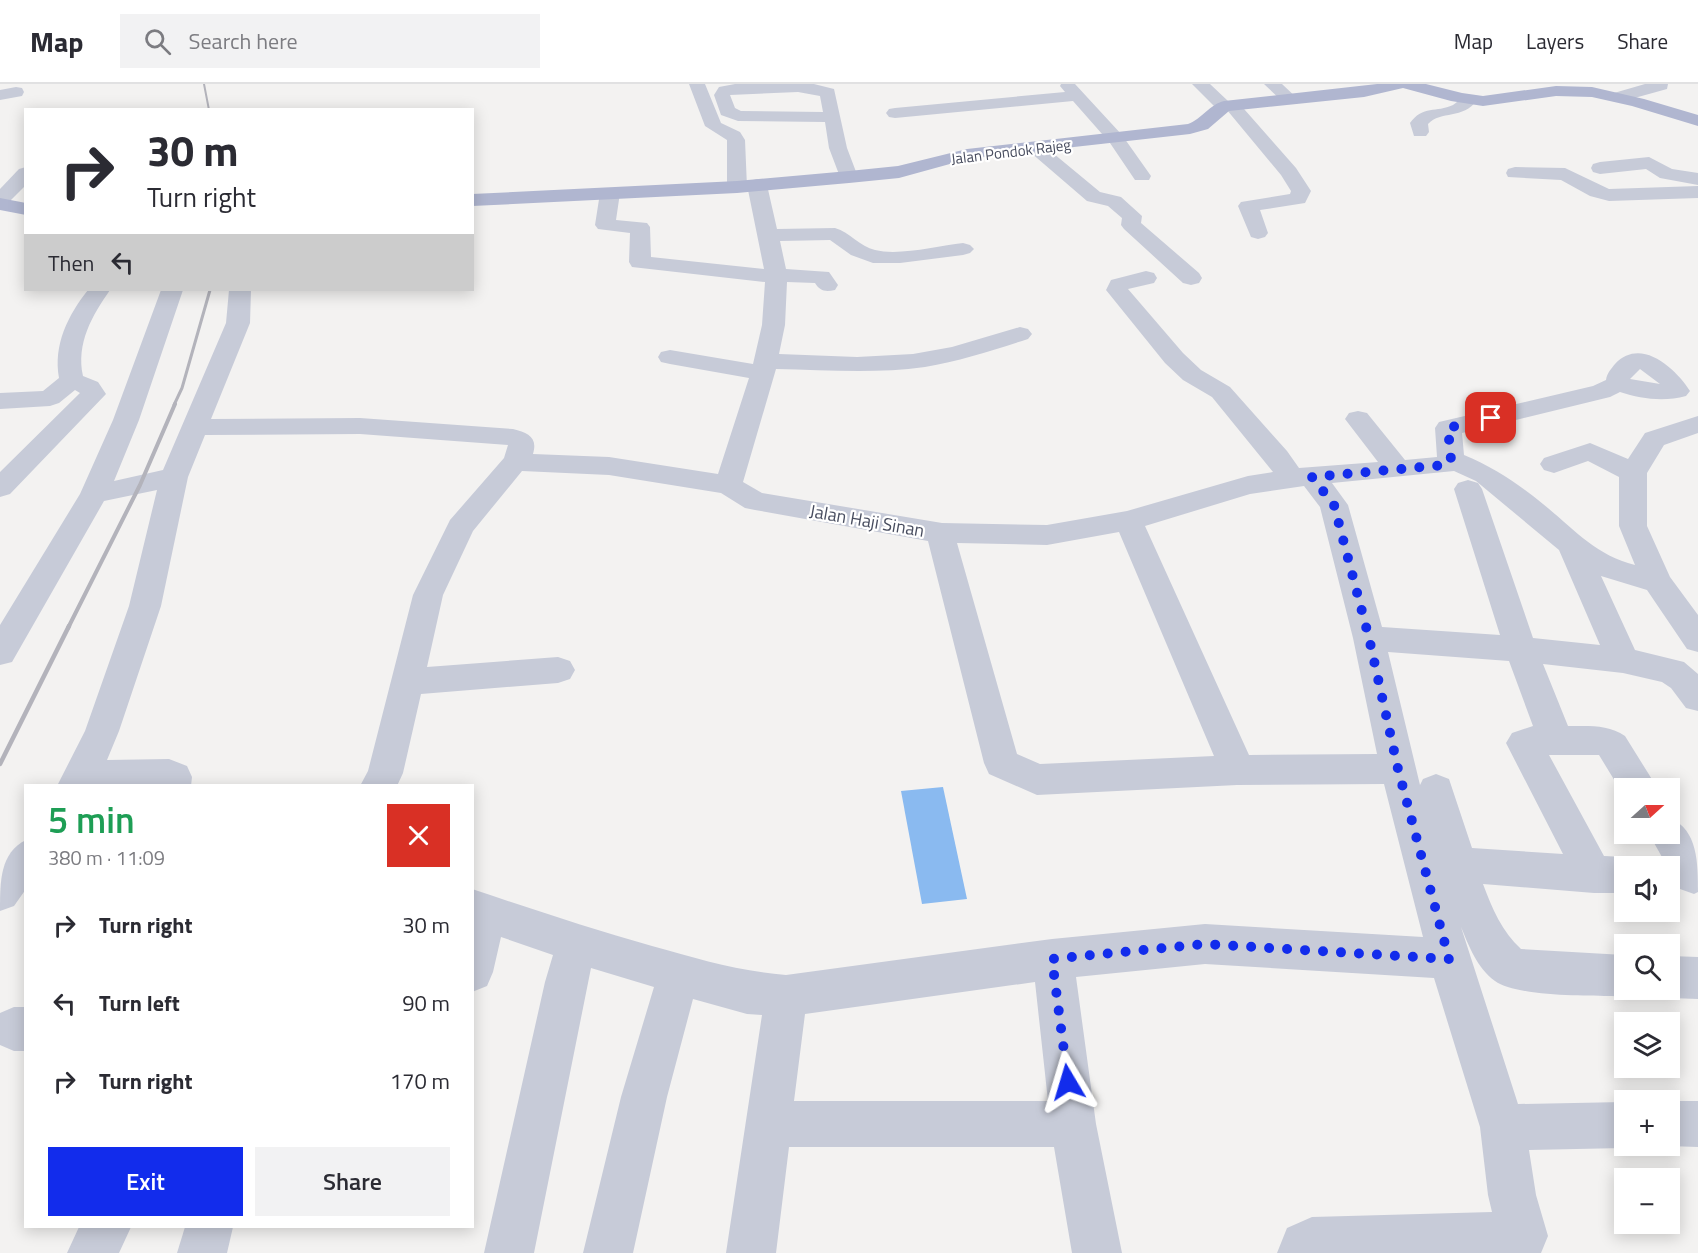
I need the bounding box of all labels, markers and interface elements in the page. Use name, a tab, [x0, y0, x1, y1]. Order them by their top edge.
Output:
search box	[120, 14, 540, 68]
text: Map	[30, 20, 84, 63]
text: Search here	[189, 24, 298, 58]
icon: search	[141, 25, 174, 58]
text: Map	[1454, 25, 1493, 57]
text: Layers	[1526, 25, 1584, 57]
text: Share	[1617, 25, 1668, 57]
text: 30 m	[147, 118, 239, 182]
icon: right	[48, 132, 126, 210]
street label: Jalan Pondok Rajeg	[950, 133, 1073, 170]
text: Turn right	[147, 176, 256, 217]
text: Then	[48, 246, 94, 280]
icon: left	[106, 246, 139, 279]
pin	[1465, 392, 1516, 443]
icon: arrive	[1474, 401, 1507, 434]
street label: Jalan Haji Sinan	[808, 497, 927, 544]
north arrow	[1614, 778, 1680, 844]
map controls	[1614, 778, 1680, 1234]
text: 5 min	[48, 792, 135, 847]
button: close	[387, 804, 450, 867]
text: 380 m · 11:09	[48, 842, 165, 873]
button: sound	[1614, 856, 1680, 922]
text: Turn right	[99, 908, 193, 942]
text: 30 m	[402, 908, 450, 942]
icon: right	[48, 909, 81, 942]
button: search	[1614, 934, 1680, 1000]
text: Turn left	[99, 986, 180, 1020]
text: 90 m	[402, 986, 450, 1020]
icon: left	[48, 987, 81, 1020]
button: layers	[1614, 1012, 1680, 1078]
position arrow	[1036, 1050, 1100, 1114]
text: Turn right	[99, 1064, 193, 1098]
text: 170 m	[390, 1064, 450, 1098]
icon: right	[48, 1065, 81, 1098]
button: +	[1614, 1090, 1680, 1156]
button: Exit	[48, 1147, 243, 1216]
button: Share	[255, 1147, 450, 1216]
button: −	[1614, 1168, 1680, 1234]

